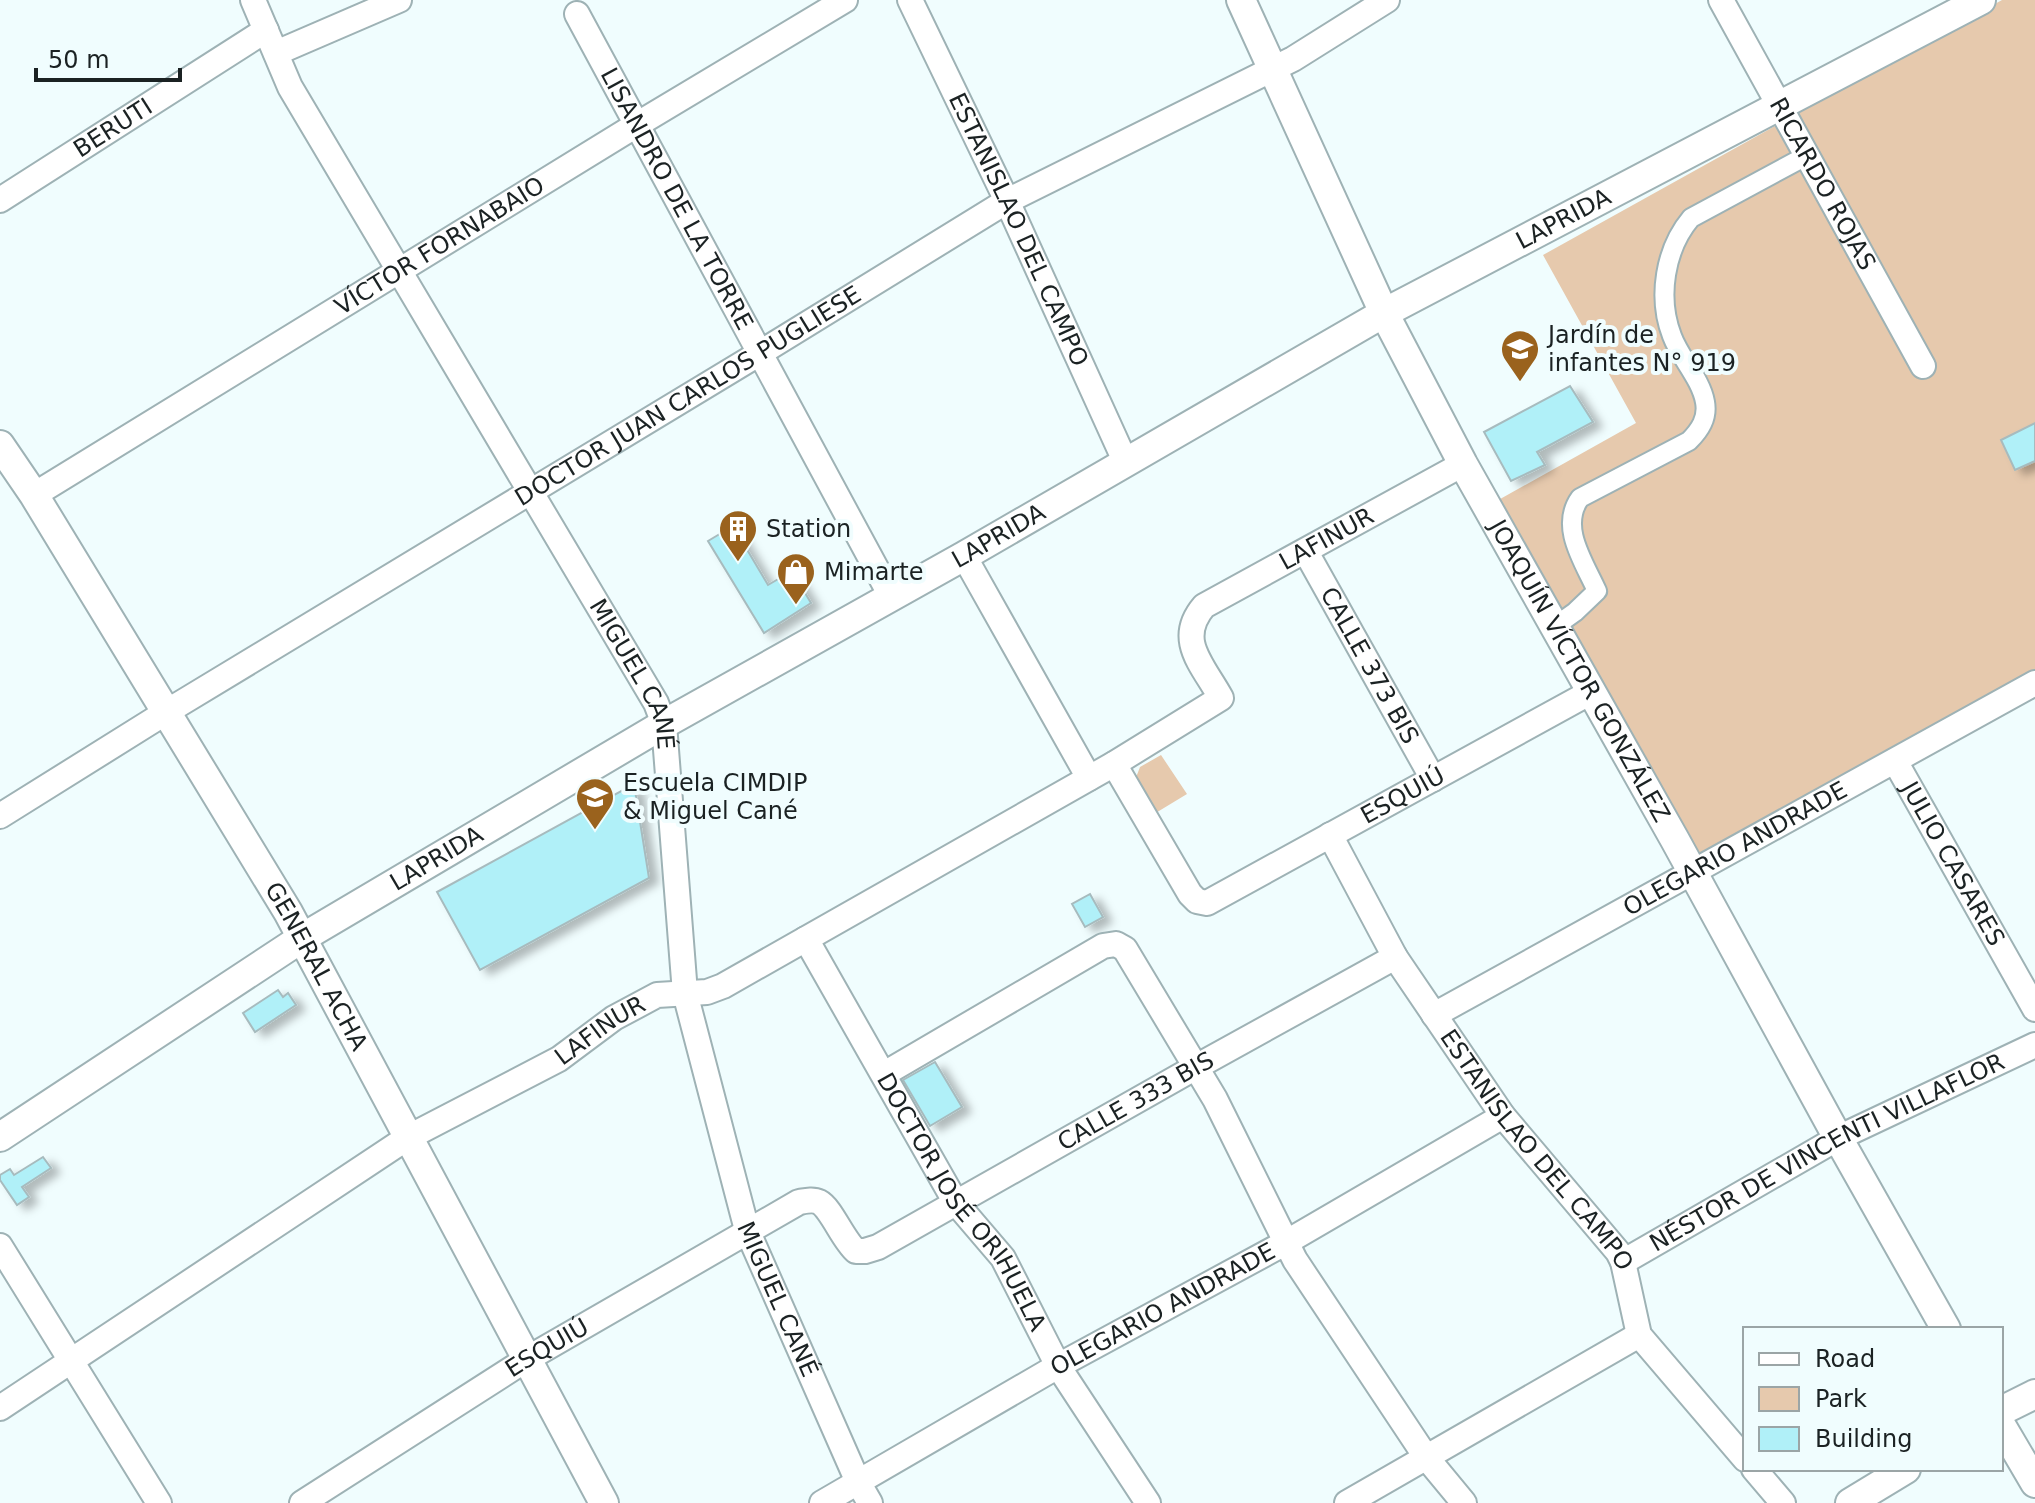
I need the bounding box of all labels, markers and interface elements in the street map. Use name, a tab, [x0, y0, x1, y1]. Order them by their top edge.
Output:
scale bar	[36, 32, 180, 82]
text: 50 m	[48, 46, 110, 74]
street label: LISANDRO DE LA TORRE	[595, 63, 759, 335]
street label: ESTANISLAO DEL CAMPO	[943, 88, 1094, 371]
street label: BERUTI	[68, 92, 157, 163]
street label: RICARDO ROJAS	[1764, 93, 1881, 275]
street label: VÍCTOR FORNABAIO	[330, 171, 550, 321]
street label: LAPRIDA	[1511, 182, 1616, 255]
street label: DOCTOR JUAN CARLOS PUGLIESE	[510, 280, 866, 512]
place label: Jardín de infantes N° 919	[1546, 321, 1736, 377]
school or university icon: Jardín de infantes N° 919	[1499, 328, 1541, 383]
street label: LAPRIDA	[947, 498, 1051, 574]
street label: LAFINUR	[1274, 502, 1379, 576]
building icon: Station	[717, 508, 759, 563]
street label: JOAQUÍN VÍCTOR GONZÁLEZ	[1482, 513, 1676, 827]
place label: Station	[766, 515, 851, 543]
shop icon: Mimarte	[775, 551, 817, 606]
place label: Mimarte	[824, 558, 924, 586]
street label: CALLE 373 BIS	[1315, 582, 1424, 749]
street label: MIGUEL CANÉ	[584, 594, 681, 751]
street label: ESQUIÚ	[1356, 759, 1450, 830]
place label: Escuela CIMDIP & Miguel Cané	[623, 769, 807, 825]
street label: JULIO CASARES	[1895, 775, 2010, 951]
school or university icon: Escuela CIMDIP & Miguel Cané	[574, 776, 616, 831]
street label: OLEGARIO ANDRADE	[1618, 776, 1852, 922]
street label: LAPRIDA	[385, 820, 489, 897]
street label: GENERAL ACHA	[259, 877, 374, 1056]
street label: LAFINUR	[549, 990, 650, 1071]
street label: ESTANISLAO DEL CAMPO	[1434, 1024, 1639, 1275]
street label: CALLE 333 BIS	[1053, 1046, 1219, 1156]
street label: NÉSTOR DE VINCENTI VILLAFLOR	[1645, 1047, 2009, 1257]
street label: DOCTOR JOSÉ ORIHUELA	[871, 1068, 1052, 1336]
street label: MIGUEL CANÉ	[731, 1217, 825, 1381]
street label: OLEGARIO ANDRADE	[1046, 1237, 1280, 1381]
street label: ESQUIÚ	[500, 1311, 593, 1383]
legend	[1743, 1327, 2003, 1471]
text: Road	[1815, 1345, 1875, 1373]
text: Park	[1815, 1385, 1867, 1413]
text: Building	[1815, 1425, 1912, 1453]

